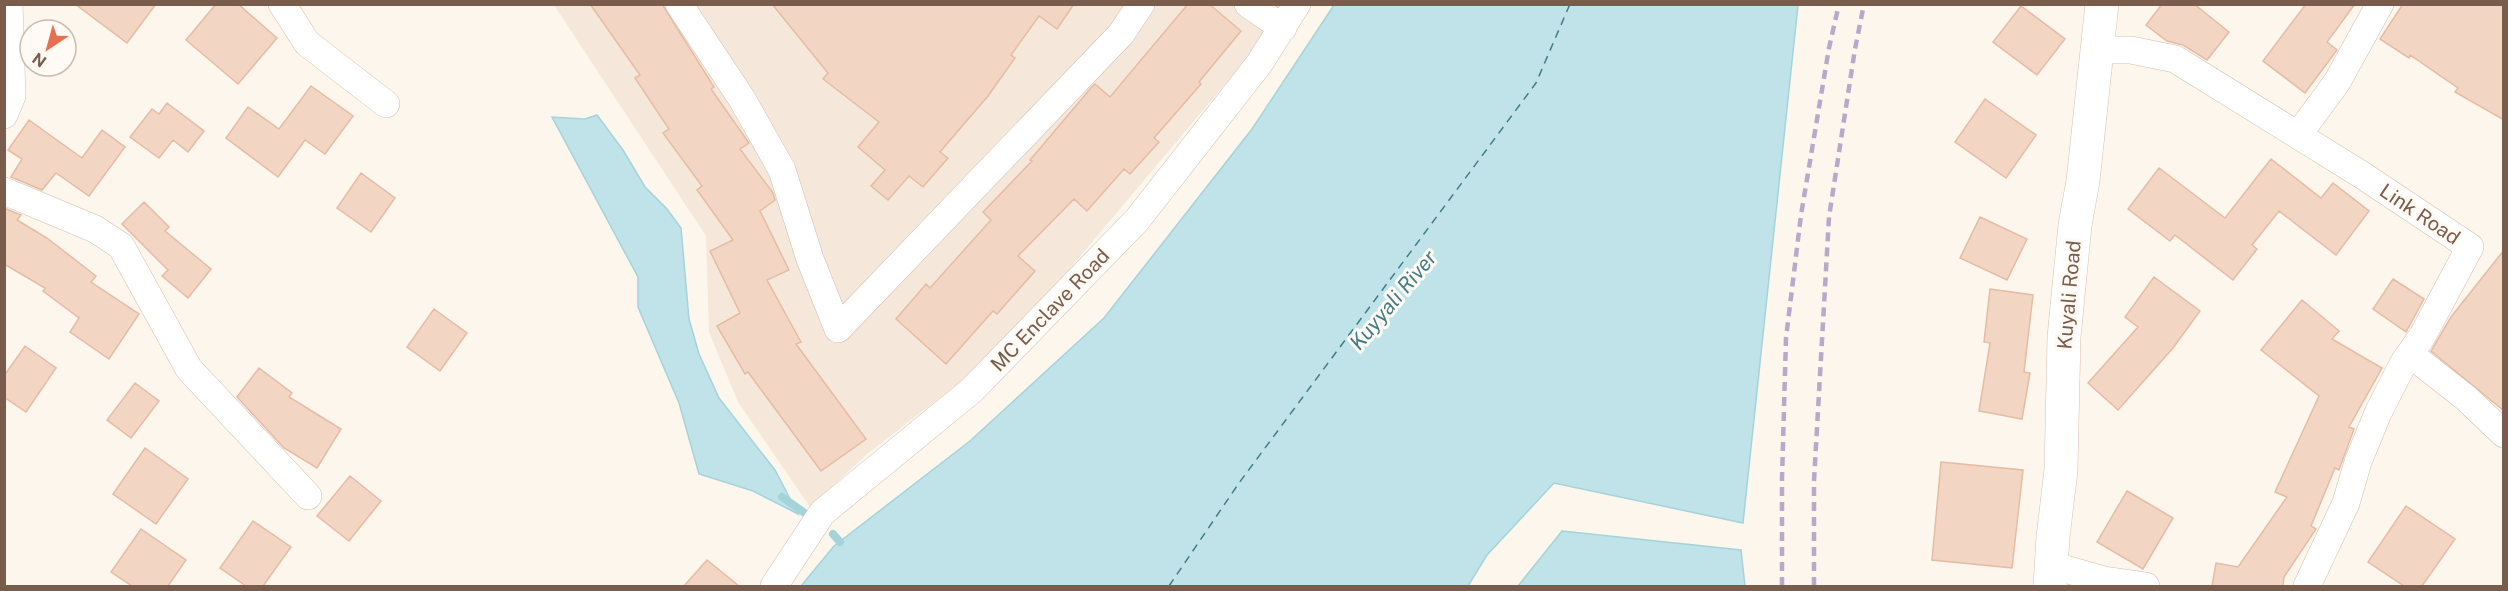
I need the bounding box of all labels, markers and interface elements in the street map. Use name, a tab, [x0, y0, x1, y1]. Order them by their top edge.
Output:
north arrow	[18, 18, 78, 78]
text: N	[29, 48, 50, 71]
street label: Link Road	[2375, 178, 2465, 250]
street label: Kuyali Road	[2052, 240, 2086, 350]
street label: MC Enclave Road	[986, 244, 1114, 376]
water label: Kuyyali River	[1344, 244, 1442, 355]

